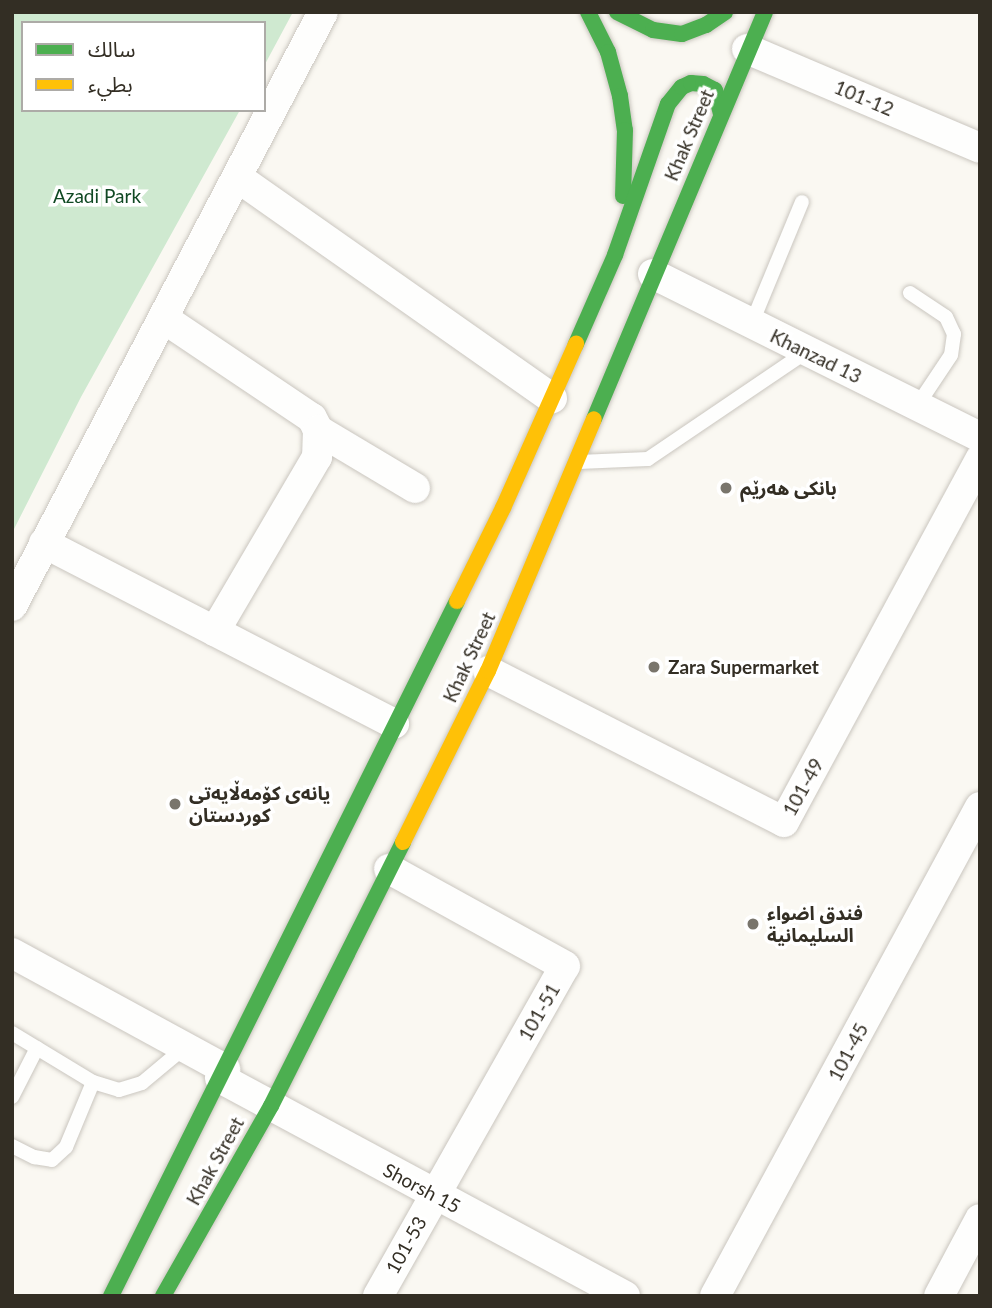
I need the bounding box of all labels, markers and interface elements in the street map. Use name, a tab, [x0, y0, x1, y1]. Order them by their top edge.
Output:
legend	[21, 21, 266, 112]
text: سالك	[88, 36, 135, 61]
text: بطيء	[88, 71, 133, 96]
street label: 101-12	[831, 75, 897, 121]
street label: Khak Street	[660, 86, 718, 184]
park label: Azadi Park	[53, 185, 141, 207]
street label: Khanzad 13	[767, 324, 865, 388]
place label: بانکی هەرێم	[740, 477, 837, 499]
marker: بانکی هەرێم	[718, 480, 734, 496]
street label: Khak Street	[438, 608, 500, 706]
place label: Zara Supermarket	[668, 656, 819, 678]
marker: Zara Supermarket	[646, 659, 662, 675]
street label: 101-49	[778, 754, 828, 820]
place label: یانەی کۆمەڵایەتی کوردستان	[189, 782, 330, 826]
marker: یانەی کۆمەڵایەتی کوردستان	[167, 796, 183, 812]
place label: فندق اضواء السليمانية	[767, 902, 863, 946]
marker: فندق اضواء السليمانية	[745, 916, 761, 932]
street label: 101-51	[514, 979, 564, 1045]
street label: 101-45	[823, 1019, 873, 1085]
street label: Khak Street	[181, 1113, 249, 1209]
street label: Shorsh 15	[380, 1158, 464, 1218]
street label: 101-53	[381, 1212, 431, 1278]

